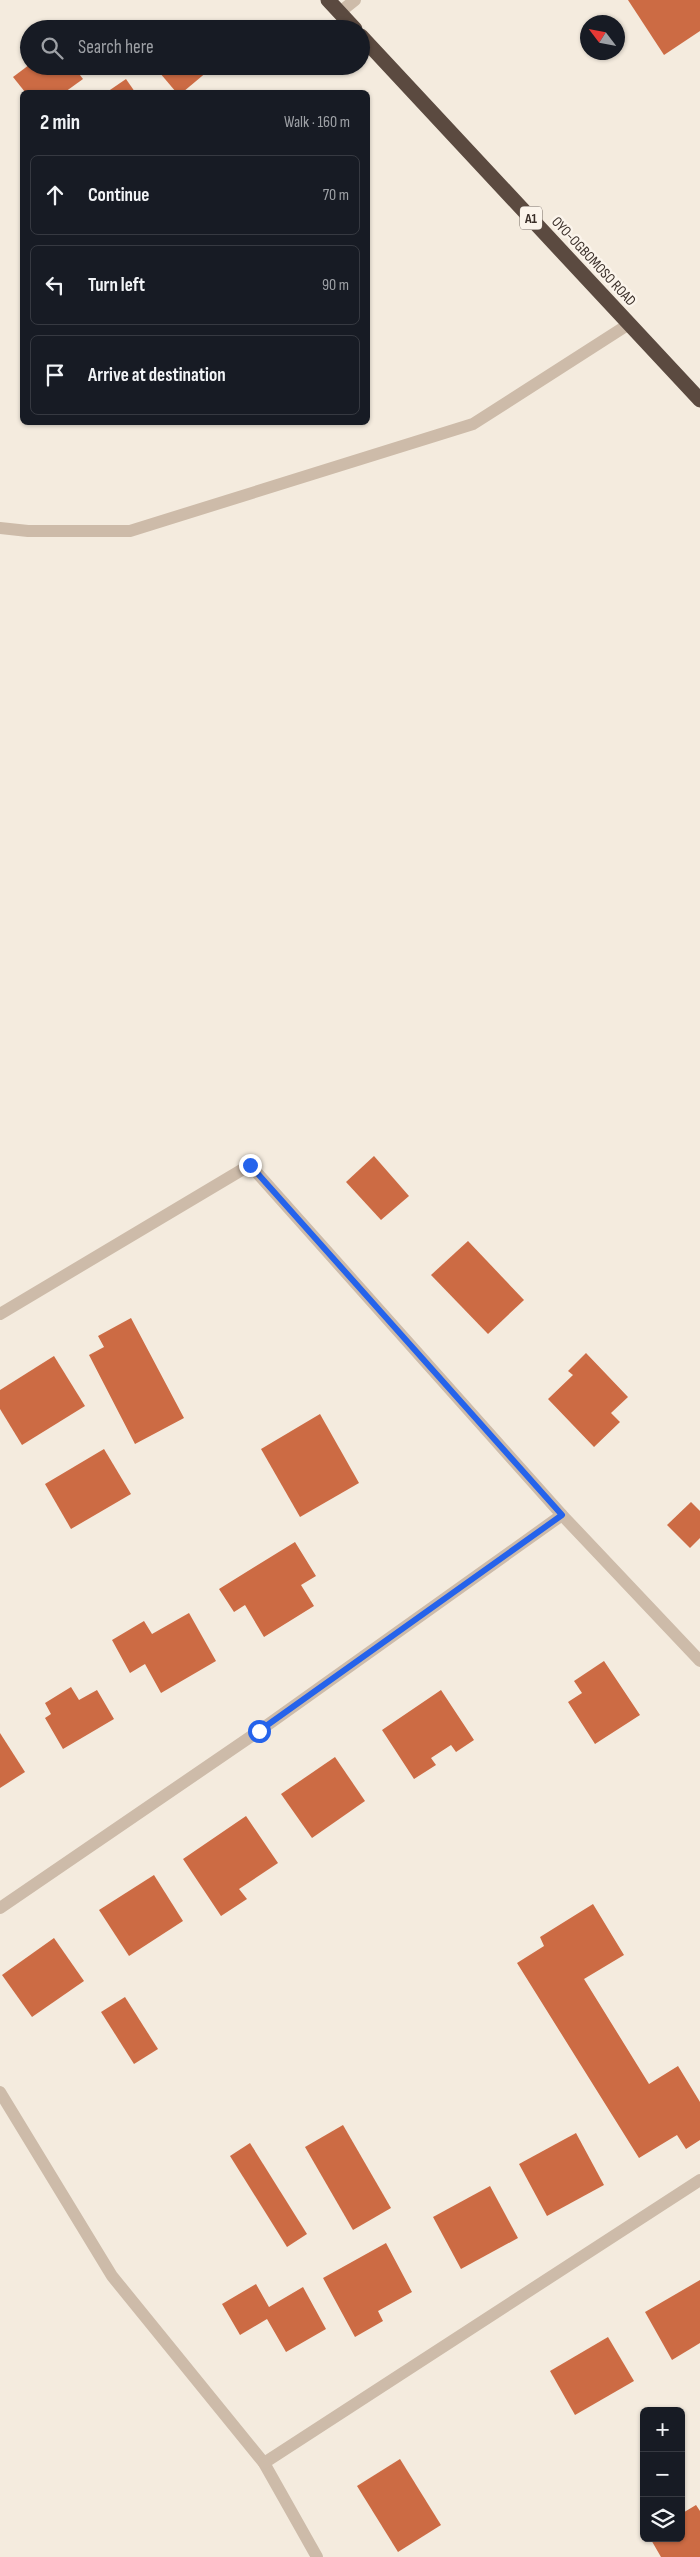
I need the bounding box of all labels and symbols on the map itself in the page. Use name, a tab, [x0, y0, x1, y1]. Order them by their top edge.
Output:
north arrow	[580, 15, 625, 60]
road number: A1	[520, 207, 542, 230]
street label: OYO-OGBOMOSO ROAD	[547, 213, 640, 310]
route end	[239, 1154, 262, 1177]
route start	[248, 1720, 271, 1743]

